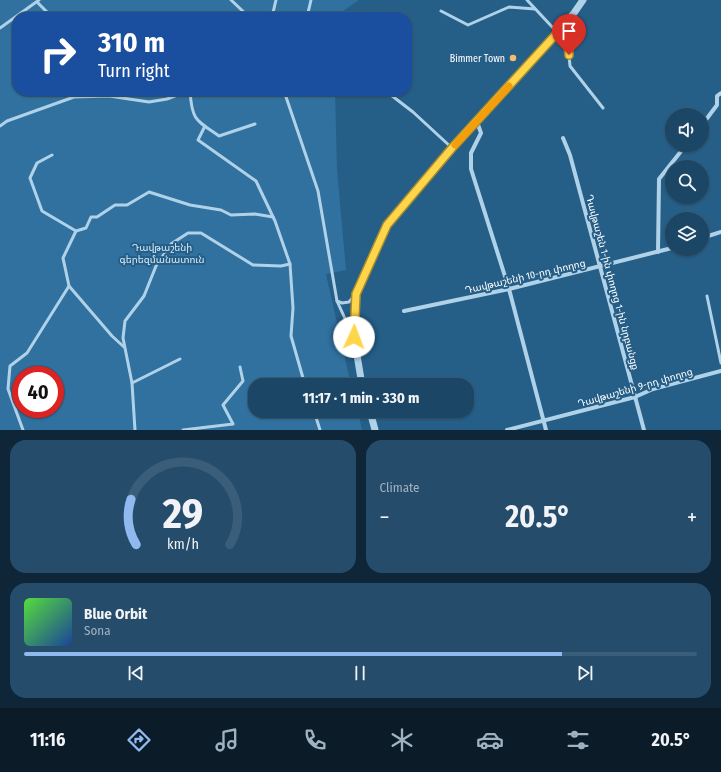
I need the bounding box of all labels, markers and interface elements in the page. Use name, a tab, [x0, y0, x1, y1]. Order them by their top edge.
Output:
pin	[552, 14, 586, 55]
icon: arrive	[558, 20, 580, 42]
text: 310 m	[98, 26, 165, 59]
icon: right	[32, 28, 84, 80]
place label: Bimmer Town	[450, 53, 505, 65]
marker: Bimmer Town	[508, 53, 518, 63]
text: Turn right	[98, 60, 170, 82]
map controls	[665, 108, 709, 256]
button: sound	[665, 108, 709, 152]
button: search	[665, 160, 709, 204]
street label: Դավթաշեն 1-ին փողոց 1-ին նրբանցք	[583, 193, 641, 371]
button: layers	[665, 212, 709, 256]
park label: Դավթաշենի գերեզմանատուն	[119, 242, 205, 266]
street label: Դավթաշենի 10-րդ փողոց	[464, 257, 587, 297]
position arrow	[333, 316, 375, 358]
speed limit sign: 40	[12, 366, 64, 418]
street label: Դավթաշենի 9-րդ փողոց	[576, 366, 694, 410]
text: 11:17 · 1 min · 330 m	[302, 389, 420, 407]
text: Climate	[380, 480, 420, 495]
text: 29	[161, 488, 203, 538]
text: 20.5°	[505, 499, 571, 535]
text: −	[380, 504, 389, 531]
text: +	[687, 504, 697, 531]
text: km/h	[167, 535, 199, 552]
text: Blue Orbit	[84, 605, 147, 623]
text: Sona	[84, 623, 111, 638]
icon: previous	[125, 662, 147, 684]
icon: pause	[349, 662, 371, 684]
icon: next	[574, 662, 596, 684]
icon: directions	[125, 726, 153, 754]
icon: music	[213, 726, 241, 754]
icon: phone	[301, 726, 329, 754]
icon: climate	[388, 726, 416, 754]
icon: car	[476, 726, 504, 754]
icon: filters	[564, 726, 592, 754]
text: 11:16	[30, 729, 65, 751]
text: 20.5°	[652, 729, 691, 751]

